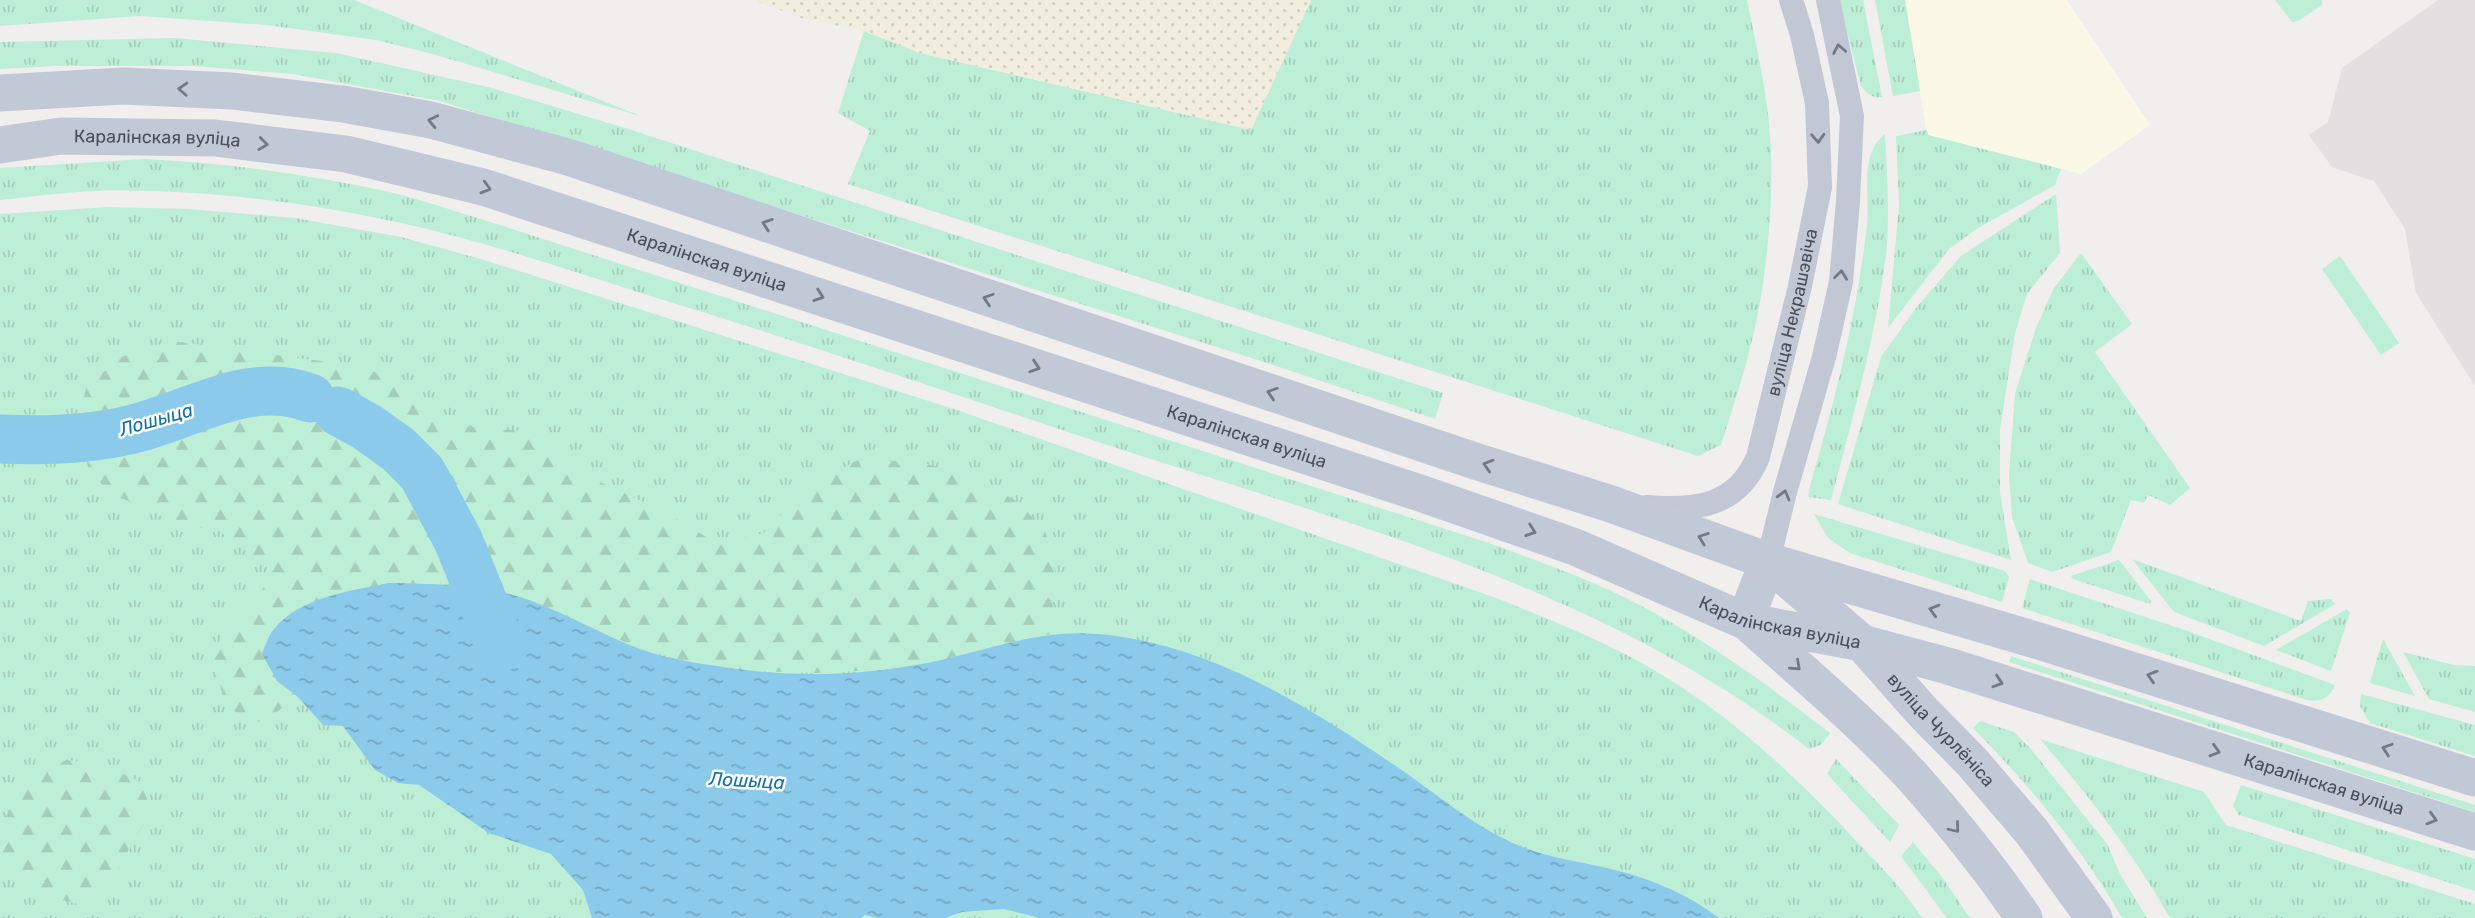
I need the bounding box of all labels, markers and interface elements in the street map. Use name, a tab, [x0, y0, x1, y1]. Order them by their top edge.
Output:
one-way arrow	[1833, 43, 1848, 55]
one-way arrow	[177, 82, 188, 97]
one-way arrow	[427, 115, 439, 130]
street label: Каралінская вуліца	[74, 125, 242, 152]
one-way arrow	[1811, 133, 1826, 144]
one-way arrow	[257, 137, 269, 152]
one-way arrow	[480, 179, 492, 194]
one-way arrow	[762, 218, 774, 232]
street label: Каралінская вуліца	[624, 224, 790, 296]
street label: вуліца Некрашэвіча	[1762, 227, 1822, 398]
one-way arrow	[1833, 269, 1848, 280]
one-way arrow	[812, 288, 824, 302]
one-way arrow	[983, 293, 995, 307]
one-way arrow	[1029, 359, 1041, 374]
one-way arrow	[1266, 387, 1279, 401]
water label: Лошыца	[116, 398, 196, 441]
street label: Каралінская вуліца	[1164, 400, 1330, 473]
one-way arrow	[1482, 459, 1495, 473]
one-way arrow	[1776, 489, 1790, 501]
one-way arrow	[1524, 523, 1536, 537]
one-way arrow	[1698, 532, 1710, 546]
street label: Каралінская вуліца	[1695, 591, 1863, 654]
one-way arrow	[1928, 604, 1940, 618]
one-way arrow	[1788, 658, 1801, 671]
street label: вуліца Чурлёніса	[1883, 669, 1999, 791]
one-way arrow	[2146, 670, 2158, 684]
one-way arrow	[1991, 674, 2004, 688]
one-way arrow	[2208, 743, 2220, 757]
one-way arrow	[2381, 743, 2393, 758]
street label: Каралінская вуліца	[2241, 749, 2407, 820]
water label: Лошыца	[708, 767, 785, 794]
one-way arrow	[2425, 811, 2437, 825]
one-way arrow	[1947, 820, 1959, 833]

